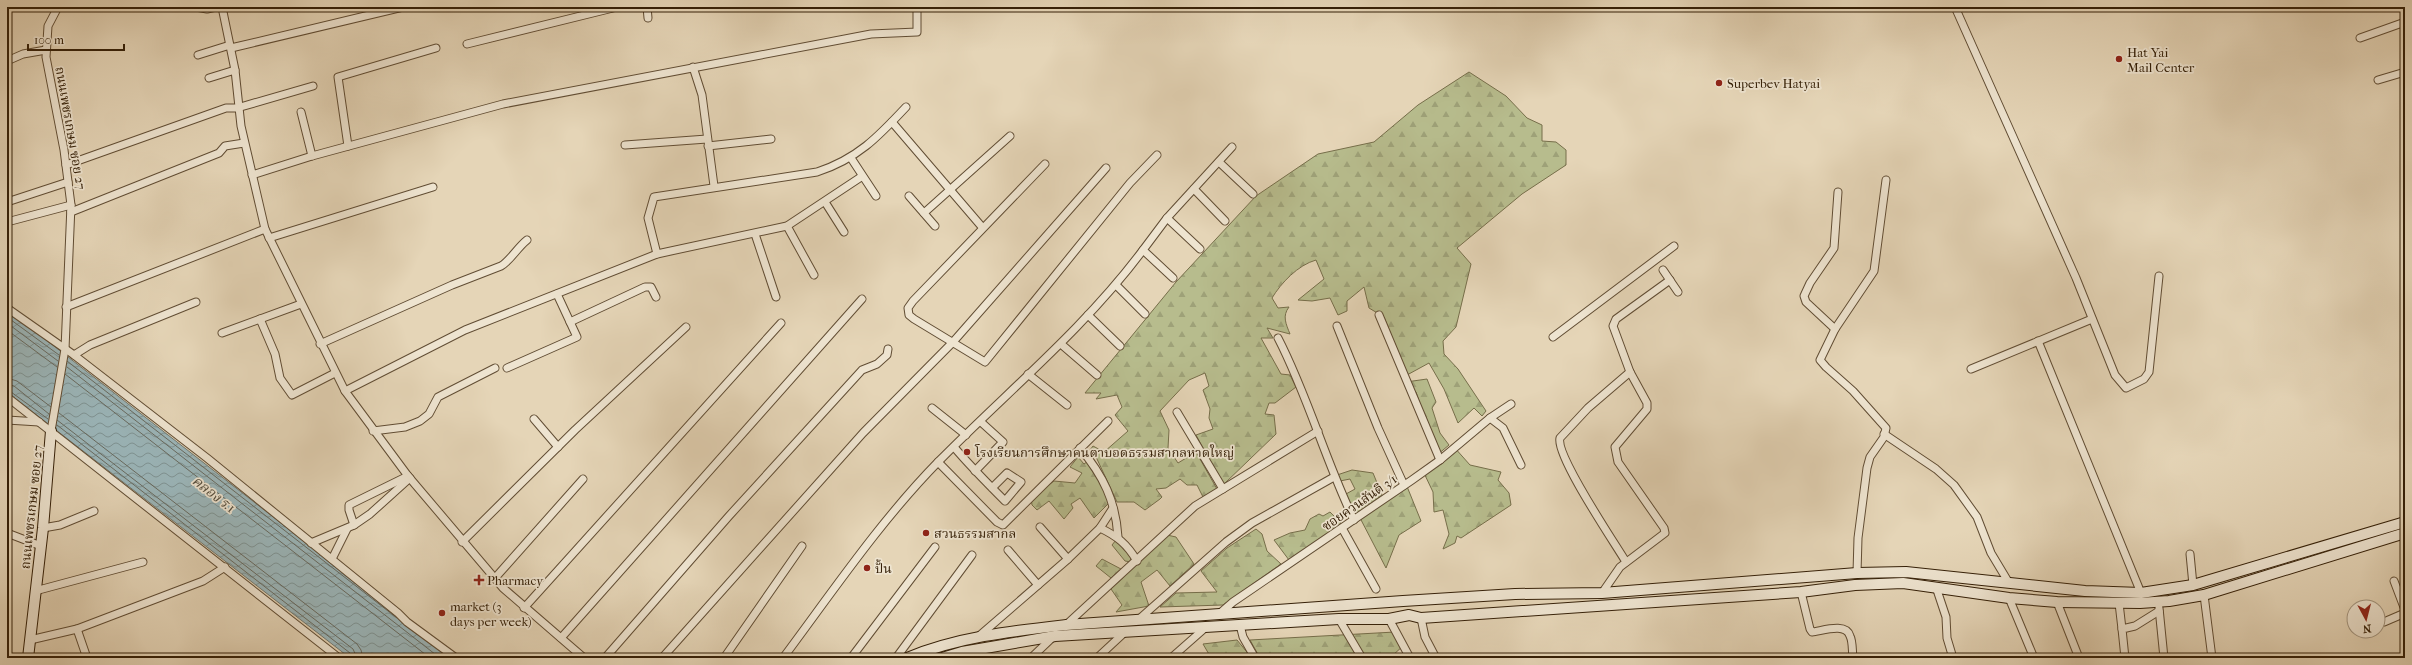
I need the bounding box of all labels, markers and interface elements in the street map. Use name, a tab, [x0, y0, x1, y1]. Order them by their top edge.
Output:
scale bar	[28, 26, 124, 52]
text: 100 m	[34, 33, 64, 47]
place label: Hat Yai Mail Center	[2127, 45, 2195, 75]
marker: Hat Yai Mail Center	[2114, 54, 2124, 64]
street label: ถนนเพชรเกษม ซอย 27	[52, 65, 89, 191]
place label: Superbev Hatyai	[1727, 76, 1820, 91]
marker: Superbev Hatyai	[1714, 78, 1724, 88]
street label: ถนนเพชรเกษม ซอย 27	[18, 444, 45, 570]
place label: โรงเรียนการศึกษาคนตาบอดธรรมสากลหาดใหญ่	[974, 444, 1234, 460]
marker: โรงเรียนการศึกษาคนตาบอดธรรมสากลหาดใหญ่	[962, 447, 972, 457]
street label: ซอยควนสันติ 3/1	[1319, 471, 1399, 534]
water label: คลอง ร.1	[189, 472, 239, 517]
place label: สวนธรรมสากล	[934, 526, 1016, 541]
marker: สวนธรรมสากล	[921, 528, 931, 538]
place label: ปั้น	[875, 559, 892, 576]
marker: ปั้น	[862, 563, 872, 573]
place label: Pharmacy	[487, 573, 544, 588]
marker: Pharmacy	[474, 575, 484, 585]
place label: market (3 days per week)	[450, 599, 532, 629]
north arrow	[2346, 599, 2386, 639]
marker: market (3 days per week)	[437, 608, 447, 618]
text: N	[2362, 621, 2372, 635]

